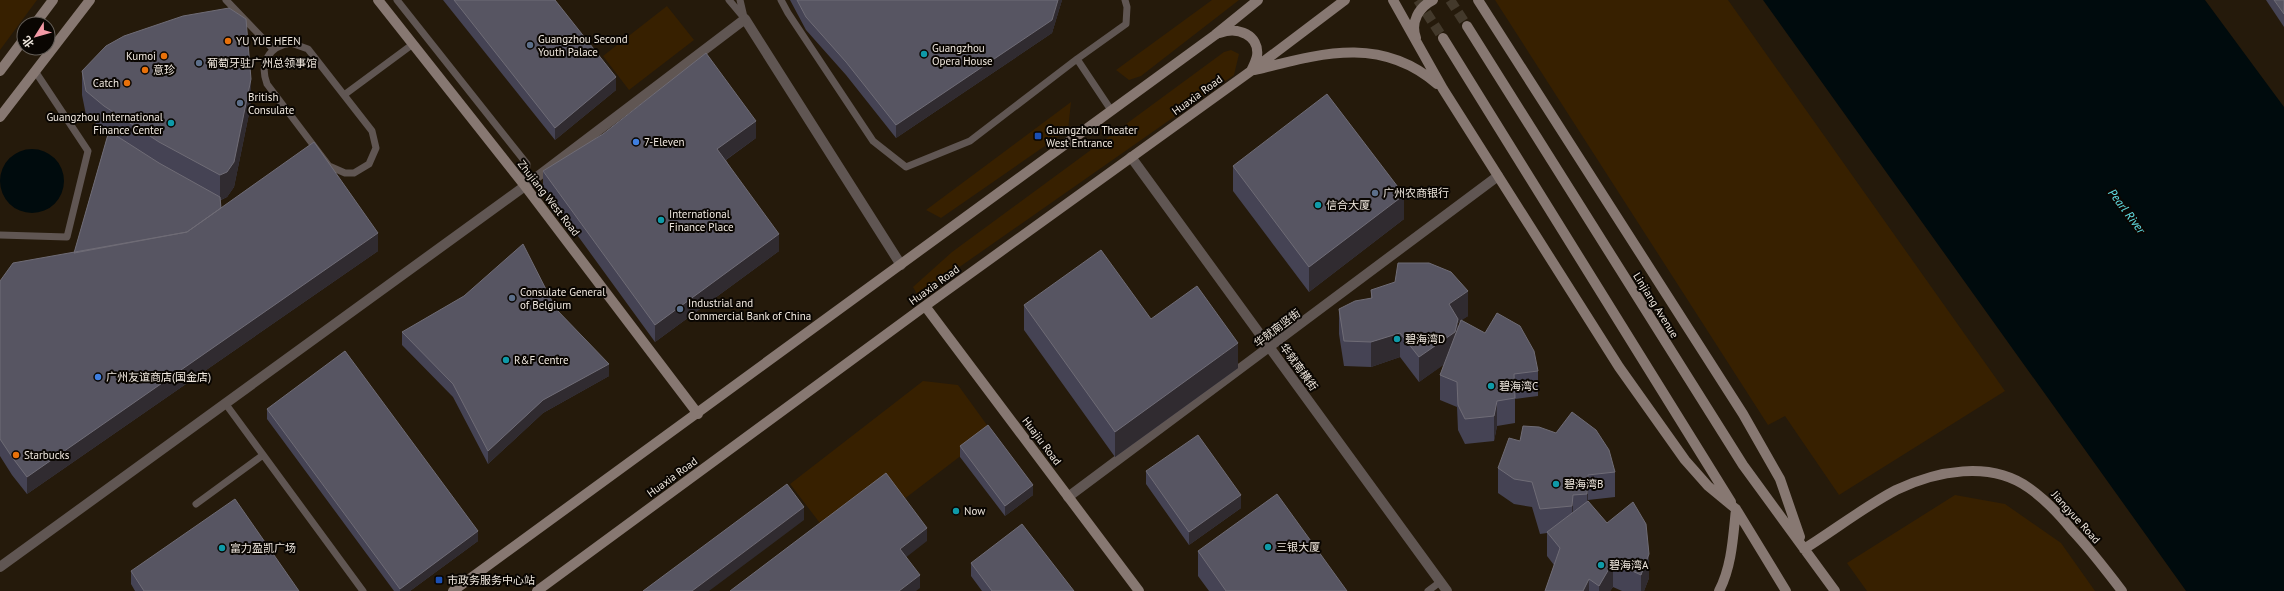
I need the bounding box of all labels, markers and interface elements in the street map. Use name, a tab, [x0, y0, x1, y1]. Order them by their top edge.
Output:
north arrow	[16, 16, 56, 56]
place label: Guangzhou Second Youth Palace	[538, 32, 628, 59]
text: 北	[19, 33, 37, 51]
place label: YU YUE HEEN	[236, 34, 301, 48]
marker: YU YUE HEEN	[223, 36, 233, 46]
marker: Guangzhou Second Youth Palace	[525, 40, 535, 50]
place label: Guangzhou Opera House	[932, 41, 993, 68]
place label: Kumoi	[126, 49, 156, 63]
marker: Guangzhou Opera House	[919, 49, 929, 59]
marker: Kumoi	[159, 51, 169, 61]
place label: 葡萄牙驻广州总领事馆	[207, 56, 317, 70]
marker: 葡萄牙驻广州总领事馆	[194, 58, 204, 68]
place label: 意珍	[153, 63, 175, 77]
marker: 意珍	[140, 65, 150, 75]
street label: Huaxia Road	[1169, 72, 1225, 118]
place label: Catch	[93, 76, 119, 90]
marker: Catch	[122, 78, 132, 88]
place label: British Consulate	[248, 90, 295, 117]
marker: British Consulate	[235, 98, 245, 108]
place label: Guangzhou International Finance Center	[46, 110, 164, 137]
marker: Guangzhou International Finance Center	[166, 118, 176, 128]
place label: Guangzhou Theater West Entrance	[1046, 123, 1138, 150]
marker: Guangzhou Theater West Entrance	[1033, 131, 1043, 141]
place label: 7-Eleven	[644, 135, 685, 149]
marker: 7-Eleven	[631, 137, 641, 147]
street label: Zhujiang West Road	[515, 157, 583, 239]
place label: 广州农商银行	[1383, 186, 1449, 200]
water label: Pearl River	[2105, 186, 2149, 237]
marker: 广州农商银行	[1370, 188, 1380, 198]
place label: 信合大厦	[1326, 198, 1370, 212]
marker: 信合大厦	[1313, 200, 1323, 210]
place label: International Finance Place	[669, 207, 734, 234]
marker: International Finance Place	[656, 215, 666, 225]
street label: Huaxia Road	[906, 262, 962, 308]
street label: Linjiang Avenue	[1630, 270, 1682, 341]
place label: Consulate General of Belgium	[520, 285, 606, 312]
marker: Consulate General of Belgium	[507, 293, 517, 303]
place label: Industrial and Commercial Bank of China	[688, 296, 811, 323]
marker: Industrial and Commercial Bank of China	[675, 304, 685, 314]
street label: 华就南竖街	[1251, 306, 1303, 350]
place label: 碧海湾D	[1405, 332, 1445, 346]
marker: 碧海湾D	[1392, 334, 1402, 344]
street label: 华就南横街	[1277, 341, 1321, 393]
place label: R&F Centre	[514, 353, 569, 367]
marker: R&F Centre	[501, 355, 511, 365]
place label: 广州友谊商店(国金店)	[106, 370, 211, 384]
marker: 广州友谊商店(国金店)	[93, 372, 103, 382]
place label: 碧海湾C	[1499, 379, 1538, 393]
marker: 碧海湾C	[1486, 381, 1496, 391]
street label: Huajiu Road	[1019, 414, 1065, 468]
place label: Starbucks	[24, 448, 70, 462]
marker: Starbucks	[11, 450, 21, 460]
street label: Huaxia Road	[644, 454, 700, 500]
place label: 碧海湾B	[1564, 477, 1603, 491]
marker: 碧海湾B	[1551, 479, 1561, 489]
street label: Jiangyue Road	[2048, 487, 2103, 546]
place label: Now	[964, 504, 985, 518]
marker: Now	[951, 506, 961, 516]
place label: 三银大厦	[1276, 540, 1320, 554]
place label: 富力盈凯广场	[230, 541, 296, 555]
marker: 三银大厦	[1263, 542, 1273, 552]
marker: 富力盈凯广场	[217, 543, 227, 553]
place label: 碧海湾A	[1609, 558, 1649, 572]
marker: 碧海湾A	[1596, 560, 1606, 570]
place label: 市政务服务中心站	[447, 573, 535, 587]
marker: 市政务服务中心站	[434, 575, 444, 585]

